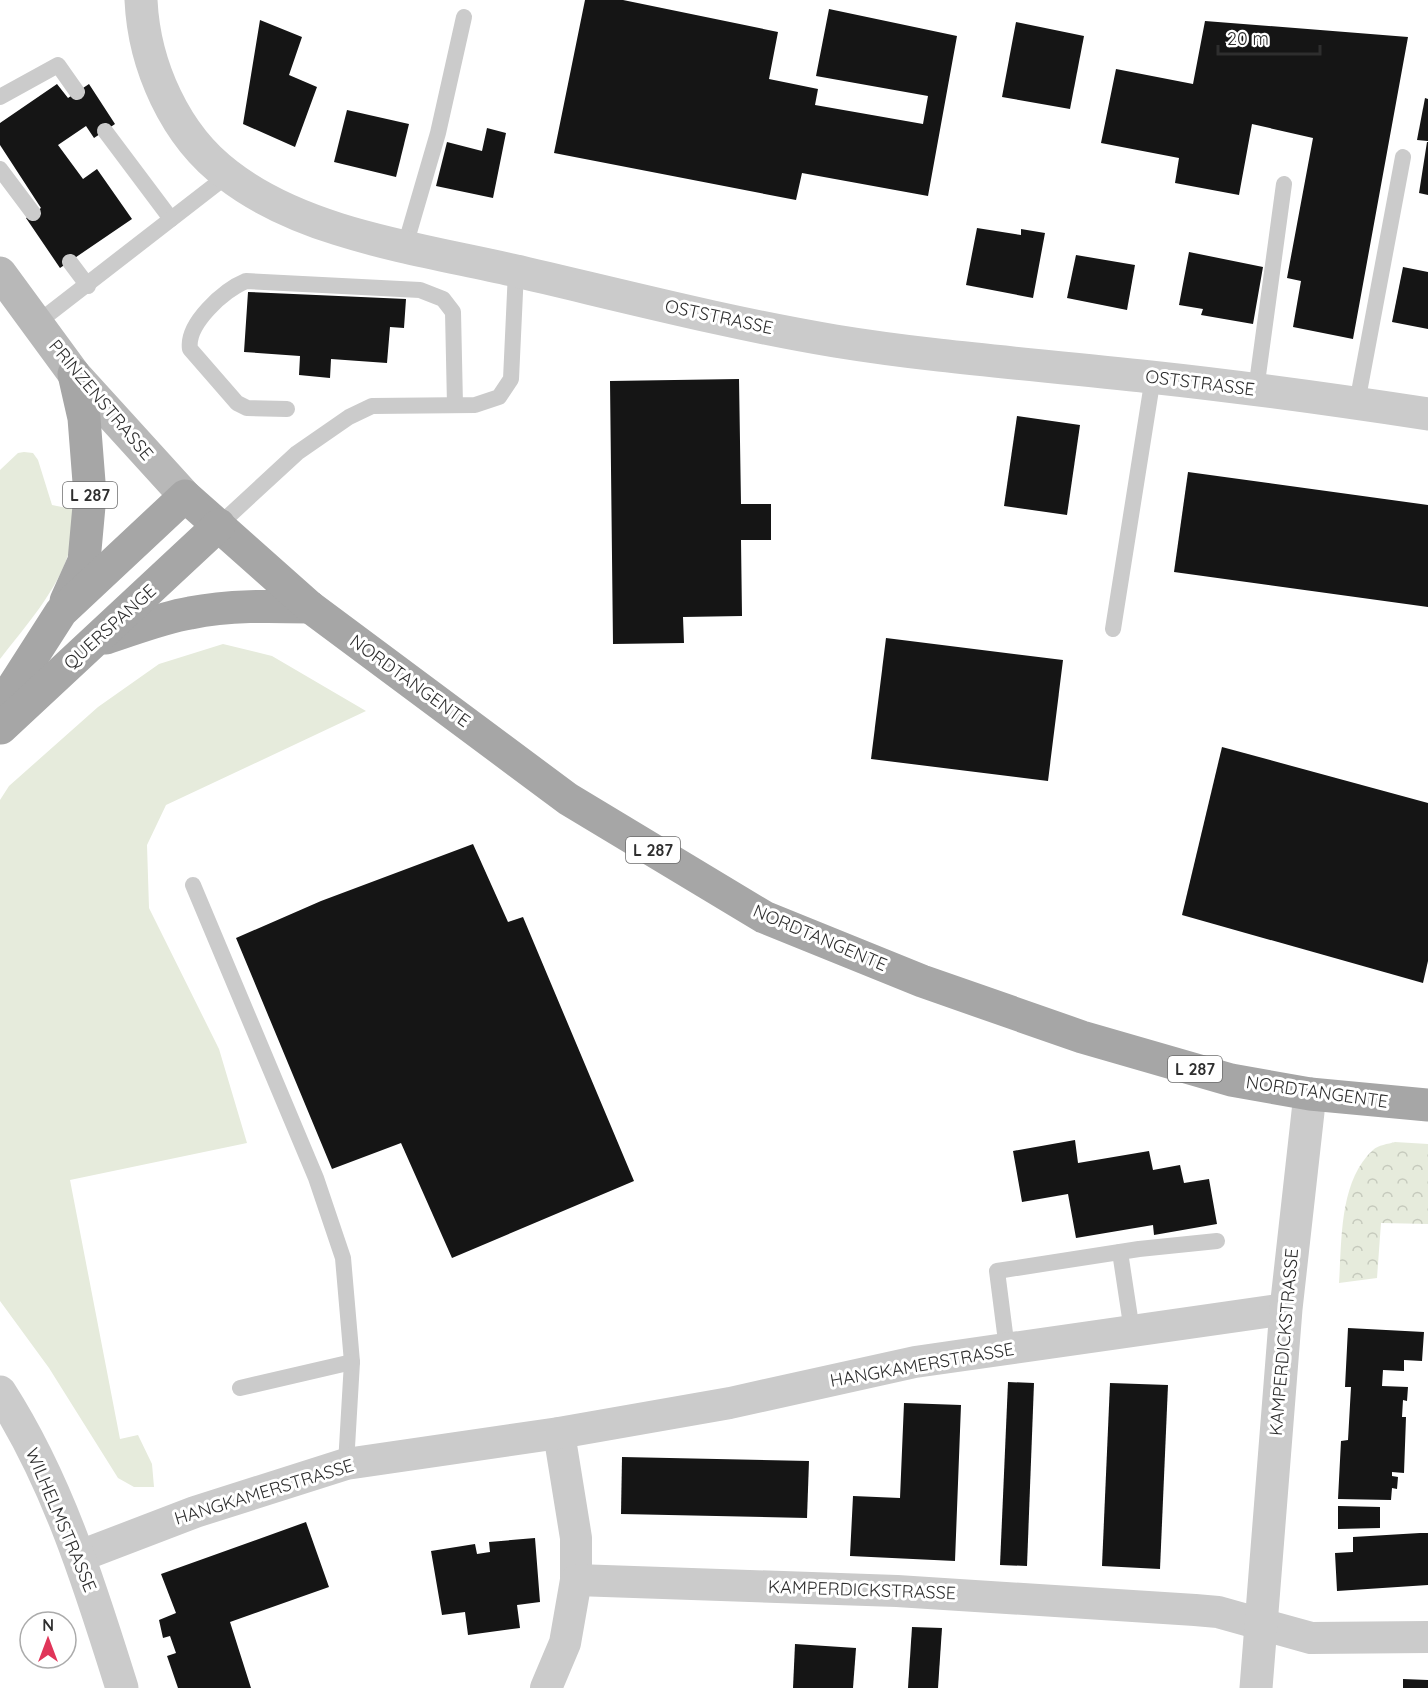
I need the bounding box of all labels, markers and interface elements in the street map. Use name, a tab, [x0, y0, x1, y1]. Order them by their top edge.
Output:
scale bar	[1218, 18, 1320, 56]
text: 20 m	[1227, 27, 1269, 50]
street label: OSTSTRASSE	[663, 294, 775, 339]
street label: PRINZENSTRASSE	[44, 335, 159, 465]
street label: OSTSTRASSE	[1144, 364, 1256, 401]
road number: L 287	[63, 482, 117, 508]
street label: QUERSPANGE	[59, 579, 161, 674]
street label: NORDTANGENTE	[346, 629, 475, 732]
road number: L 287	[626, 837, 680, 863]
street label: NORDTANGENTE	[750, 899, 891, 976]
road number: L 287	[1168, 1056, 1222, 1082]
street label: NORDTANGENTE	[1245, 1070, 1390, 1113]
street label: KAMPERDICKSTRASSE	[1264, 1247, 1303, 1437]
street label: HANGKAMERSTRASSE	[828, 1337, 1016, 1392]
street label: WILHELMSTRASSE	[21, 1444, 102, 1595]
street label: HANGKAMERSTRASSE	[171, 1453, 356, 1530]
street label: KAMPERDICKSTRASSE	[768, 1575, 956, 1604]
north arrow	[18, 1610, 78, 1670]
text: N	[42, 1615, 54, 1635]

